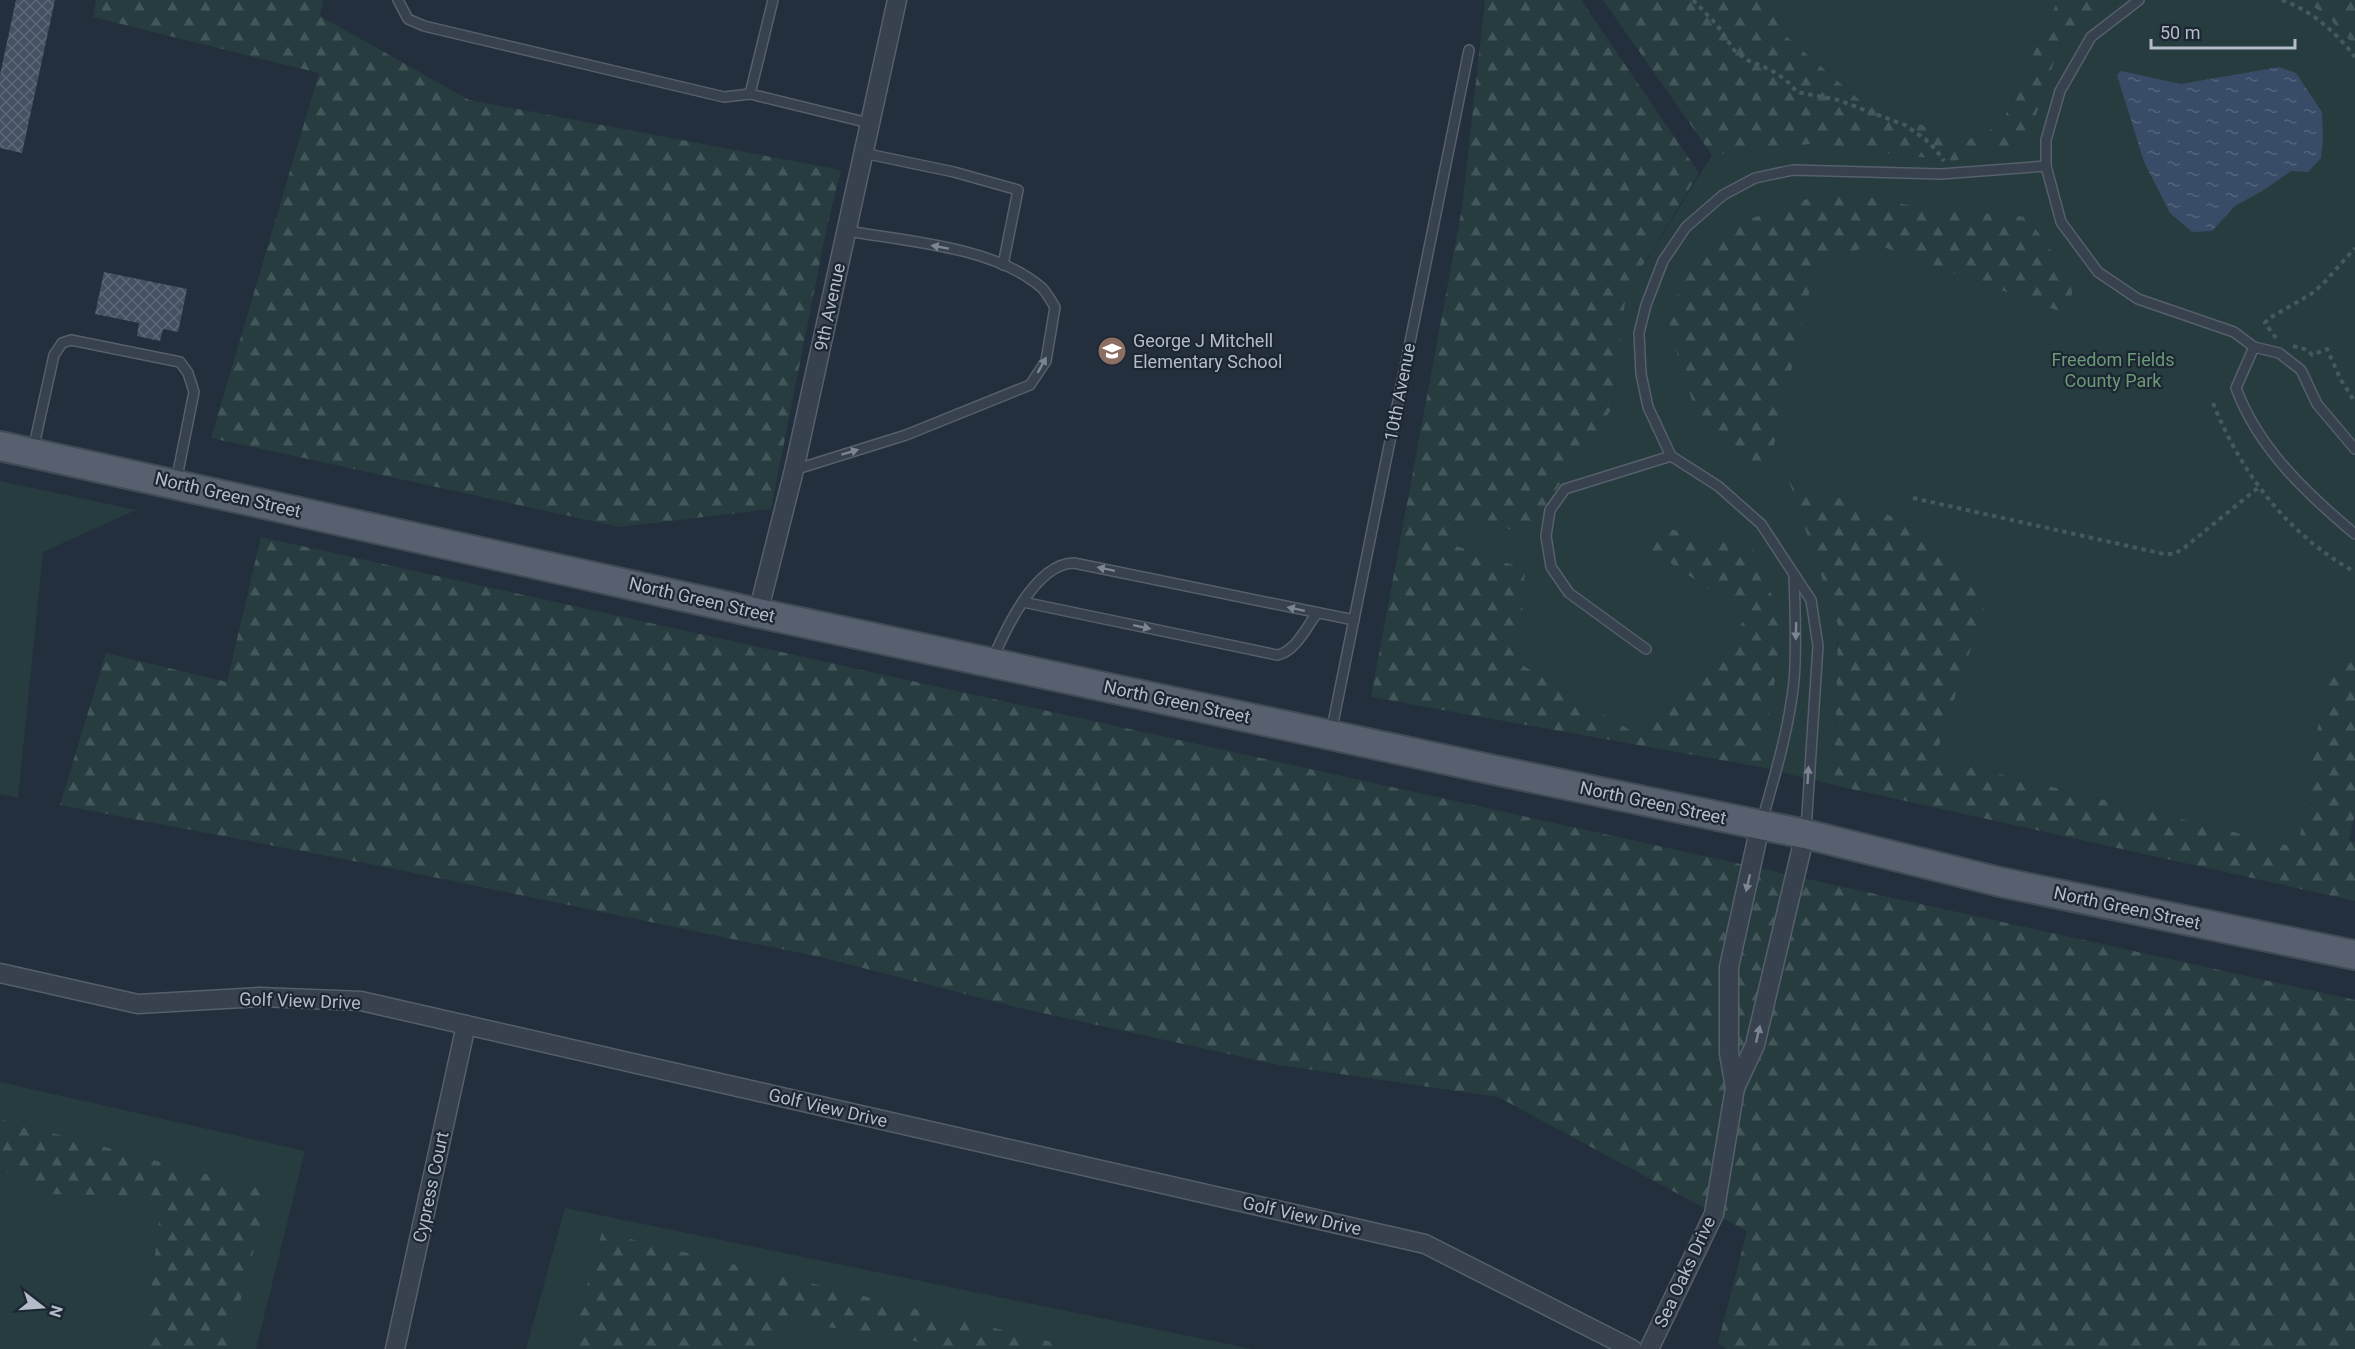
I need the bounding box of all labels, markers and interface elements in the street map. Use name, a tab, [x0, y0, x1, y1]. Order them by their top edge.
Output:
scale bar	[2151, 12, 2295, 50]
text: 50 m	[2160, 22, 2200, 43]
one-way arrow	[931, 243, 950, 252]
street label: 9th Avenue	[810, 261, 849, 353]
place label: George J Mitchell Elementary School	[1133, 330, 1282, 372]
school or university icon: George J Mitchell Elementary School	[1096, 335, 1128, 367]
street label: 10th Avenue	[1380, 341, 1419, 443]
park label: Freedom Fields County Park	[2051, 349, 2175, 391]
one-way arrow	[1037, 357, 1047, 374]
one-way arrow	[841, 447, 859, 456]
street label: North Green Street	[153, 468, 303, 522]
one-way arrow	[1096, 564, 1115, 573]
street label: North Green Street	[627, 573, 777, 627]
one-way arrow	[1287, 604, 1306, 613]
one-way arrow	[1791, 622, 1801, 641]
one-way arrow	[1133, 623, 1152, 632]
street label: North Green Street	[1102, 676, 1252, 727]
one-way arrow	[1804, 766, 1813, 785]
street label: North Green Street	[1578, 777, 1728, 828]
one-way arrow	[1743, 874, 1752, 893]
street label: North Green Street	[2052, 882, 2202, 933]
street label: Golf View Drive	[239, 988, 361, 1013]
one-way arrow	[1754, 1024, 1763, 1043]
street label: Golf View Drive	[767, 1084, 890, 1131]
street label: Cypress Court	[408, 1129, 453, 1244]
street label: Golf View Drive	[1241, 1192, 1364, 1239]
street label: Sea Oaks Drive	[1650, 1213, 1719, 1331]
north arrow	[12, 1277, 72, 1337]
text: N	[45, 1303, 67, 1319]

